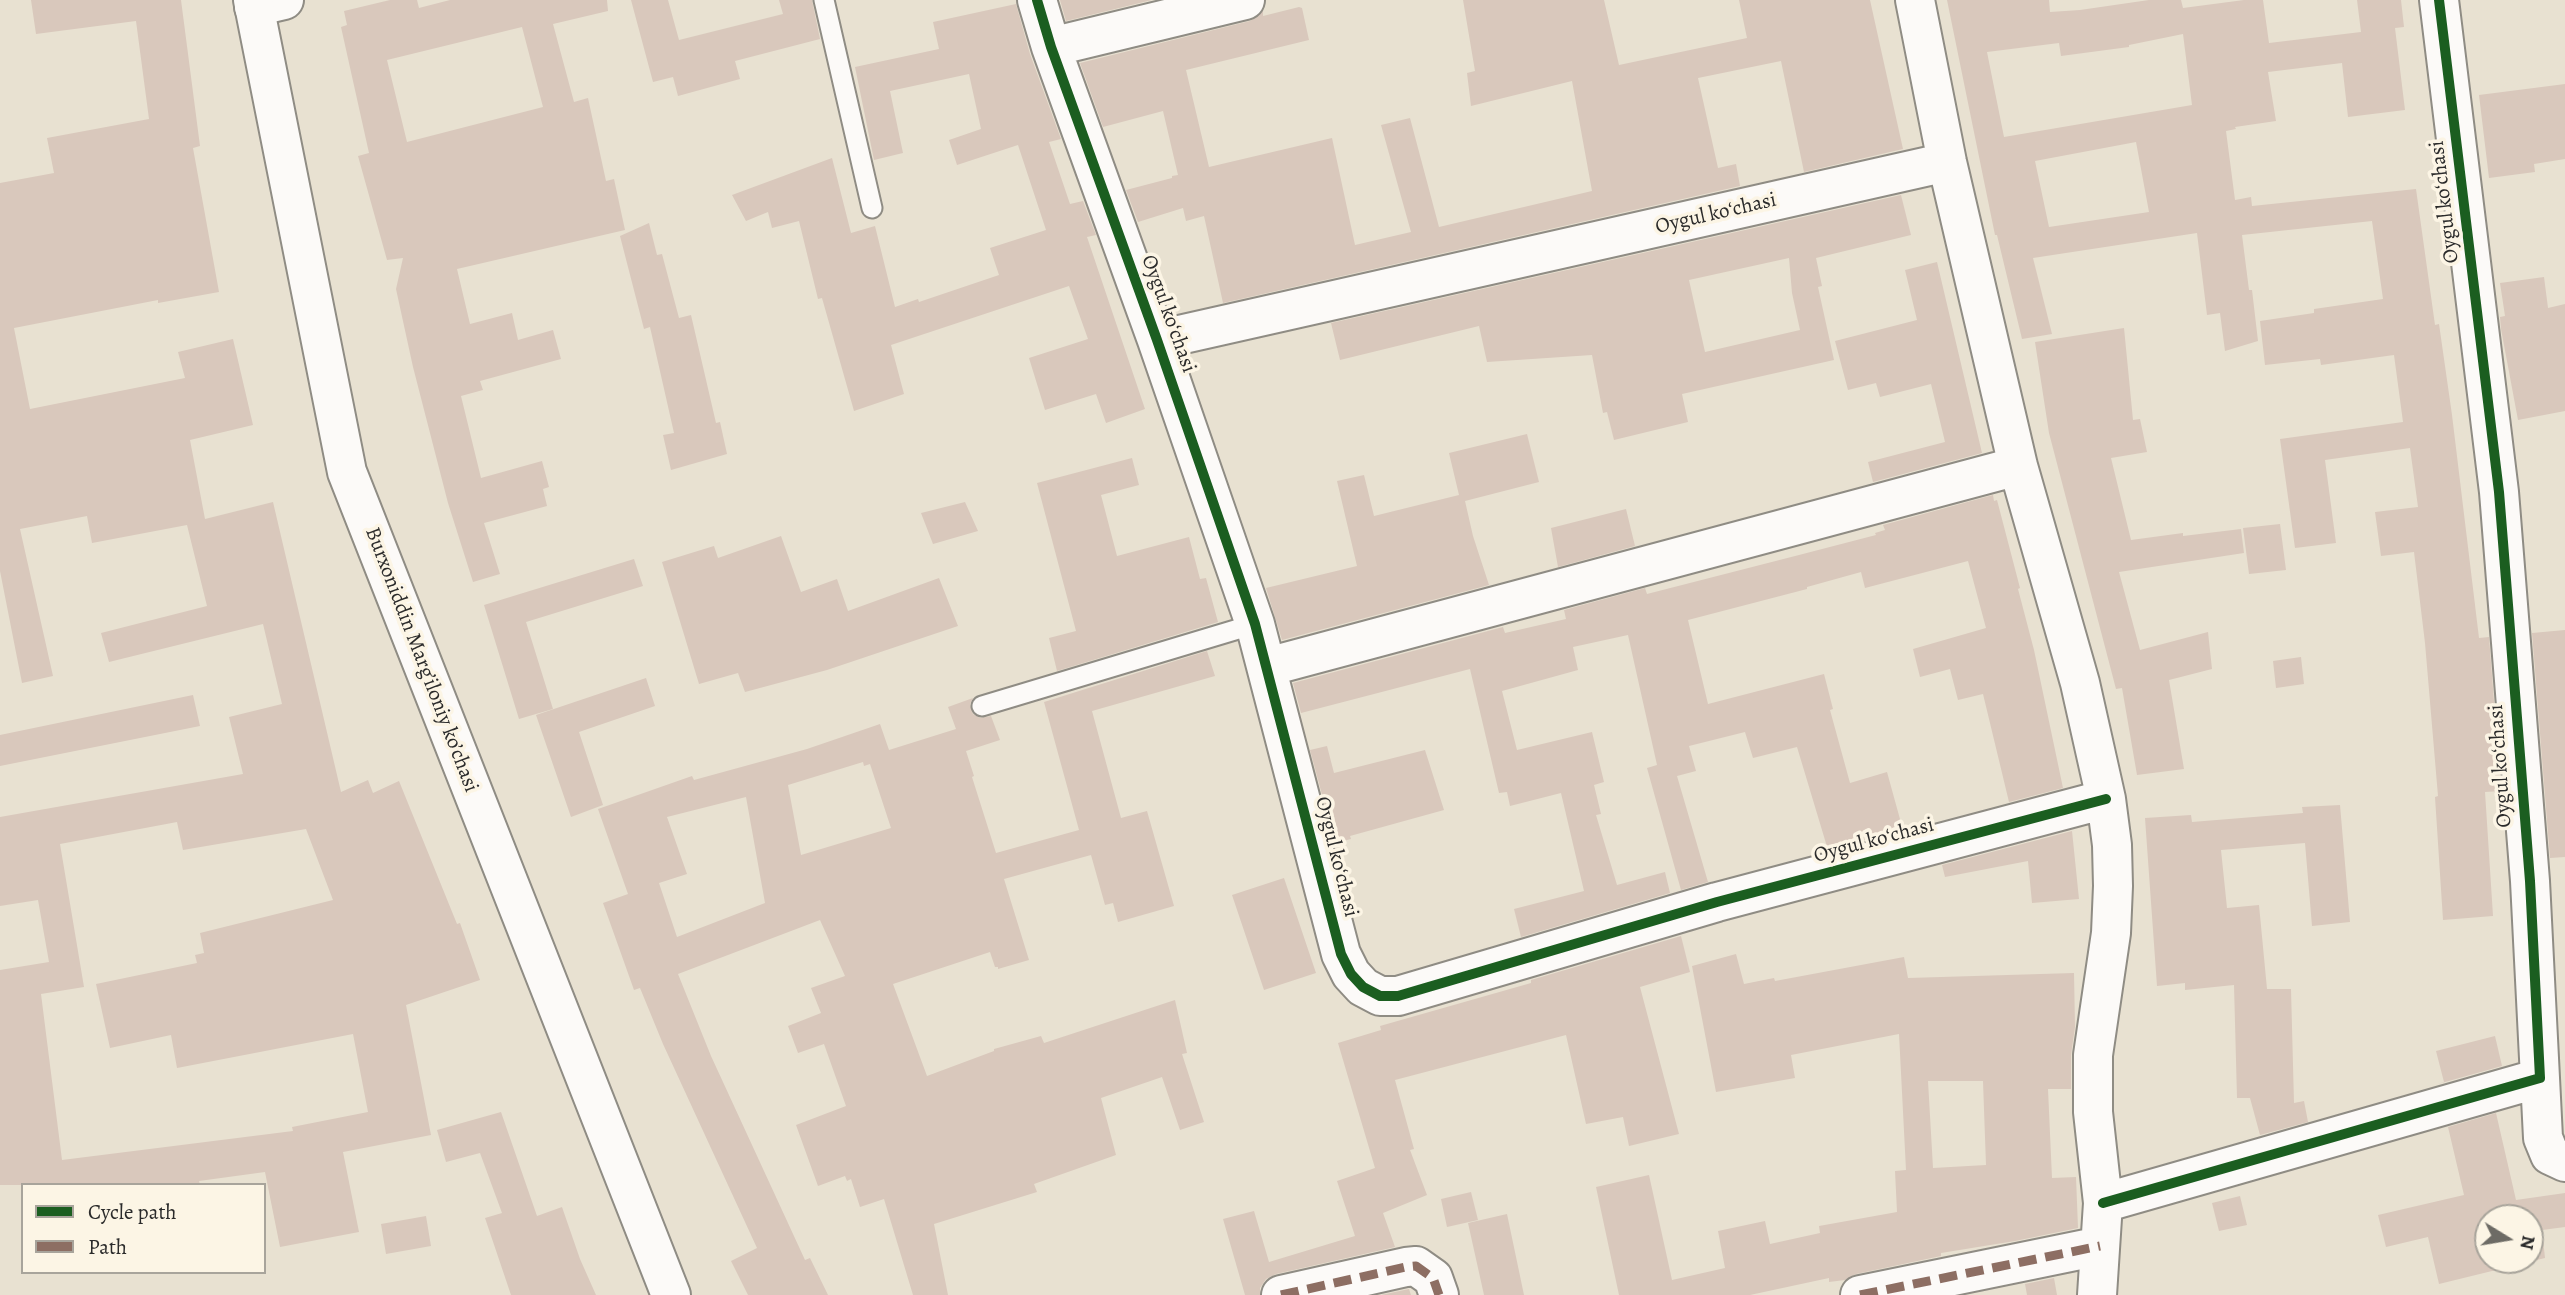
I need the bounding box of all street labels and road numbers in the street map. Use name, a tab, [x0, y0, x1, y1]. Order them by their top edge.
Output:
street label: Oygul koʻchasi	[2425, 139, 2465, 265]
street label: Oygul koʻchasi	[1653, 188, 1779, 240]
street label: Oygul koʻchasi	[1135, 252, 1201, 376]
street label: Burxoniddin Marg’iloniy ko’chasi	[359, 524, 483, 796]
street label: Oygul koʻchasi	[2484, 704, 2518, 828]
street label: Oygul koʻchasi	[1309, 794, 1363, 920]
street label: Oygul koʻchasi	[1811, 813, 1937, 869]

